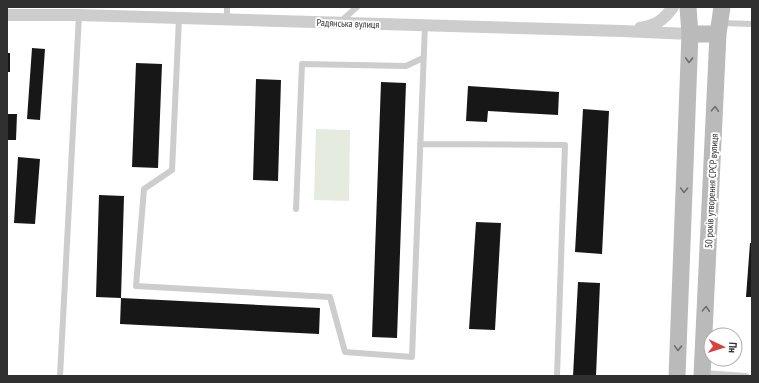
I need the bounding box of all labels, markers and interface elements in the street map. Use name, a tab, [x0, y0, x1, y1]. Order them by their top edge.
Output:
street label: Радянська вулиця	[316, 16, 380, 31]
one-way arrow	[685, 57, 693, 63]
one-way arrow	[711, 106, 719, 112]
street label: 50 років утворення СРСР вулиця	[702, 133, 721, 249]
one-way arrow	[680, 187, 688, 193]
one-way arrow	[701, 306, 710, 312]
north arrow	[703, 327, 743, 367]
text: Пн	[726, 342, 740, 354]
one-way arrow	[674, 345, 683, 351]

